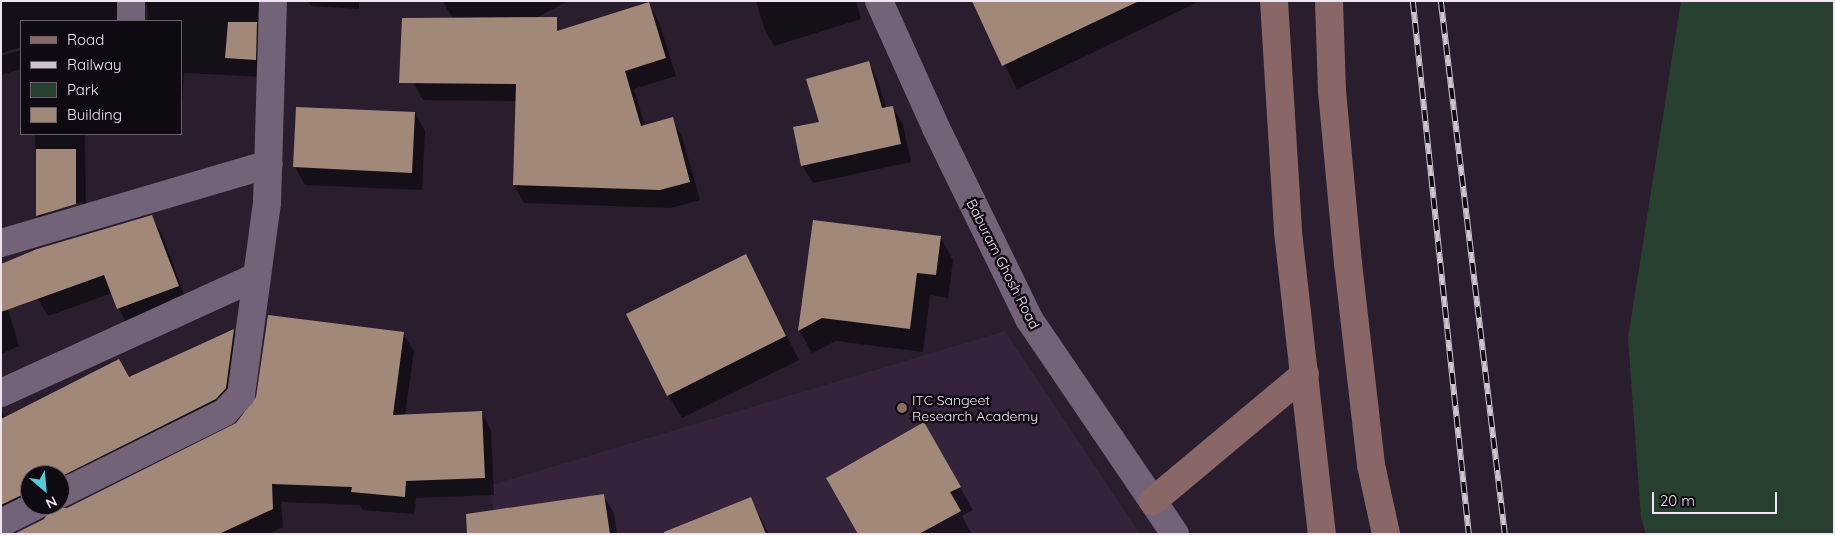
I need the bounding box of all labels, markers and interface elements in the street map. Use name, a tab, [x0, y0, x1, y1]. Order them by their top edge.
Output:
legend	[20, 20, 182, 135]
text: Road	[67, 30, 104, 49]
text: Railway	[67, 55, 122, 74]
text: Park	[67, 80, 99, 99]
text: Building	[67, 105, 122, 124]
street label: Baburam Ghosh Road	[963, 196, 1043, 332]
place label: ITC Sangeet Research Academy	[912, 392, 1038, 424]
marker: ITC Sangeet Research Academy	[896, 402, 908, 414]
north arrow	[20, 465, 70, 515]
scale bar	[1655, 482, 1780, 514]
text: 20 m	[1660, 491, 1695, 510]
text: N	[43, 492, 60, 513]

